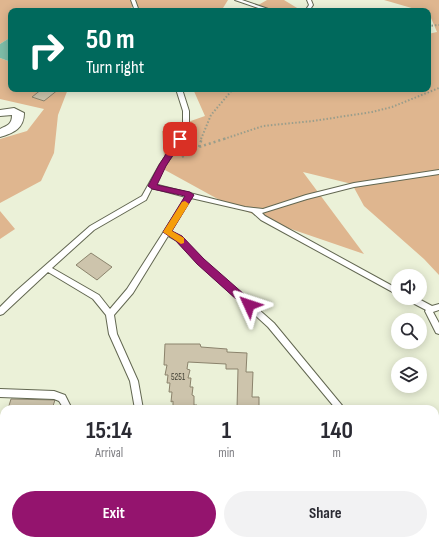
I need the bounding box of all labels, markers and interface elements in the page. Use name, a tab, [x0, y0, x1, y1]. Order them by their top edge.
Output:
text: 50 m	[86, 23, 135, 56]
icon: right	[20, 24, 72, 76]
text: Turn right	[86, 57, 144, 78]
pin	[163, 122, 197, 156]
icon: arrive	[169, 128, 191, 150]
map controls	[391, 269, 427, 393]
button: sound	[391, 269, 427, 305]
position arrow	[228, 284, 270, 326]
button: search	[391, 313, 427, 349]
button: layers	[391, 357, 427, 393]
house number: 5251	[171, 372, 186, 383]
text: 15:14	[86, 416, 132, 445]
text: 1	[222, 416, 231, 445]
text: 140	[321, 416, 353, 445]
text: Arrival	[95, 445, 123, 461]
text: min	[218, 445, 235, 461]
text: m	[333, 445, 341, 461]
button: Exit	[12, 491, 216, 537]
button: Share	[224, 491, 427, 537]

